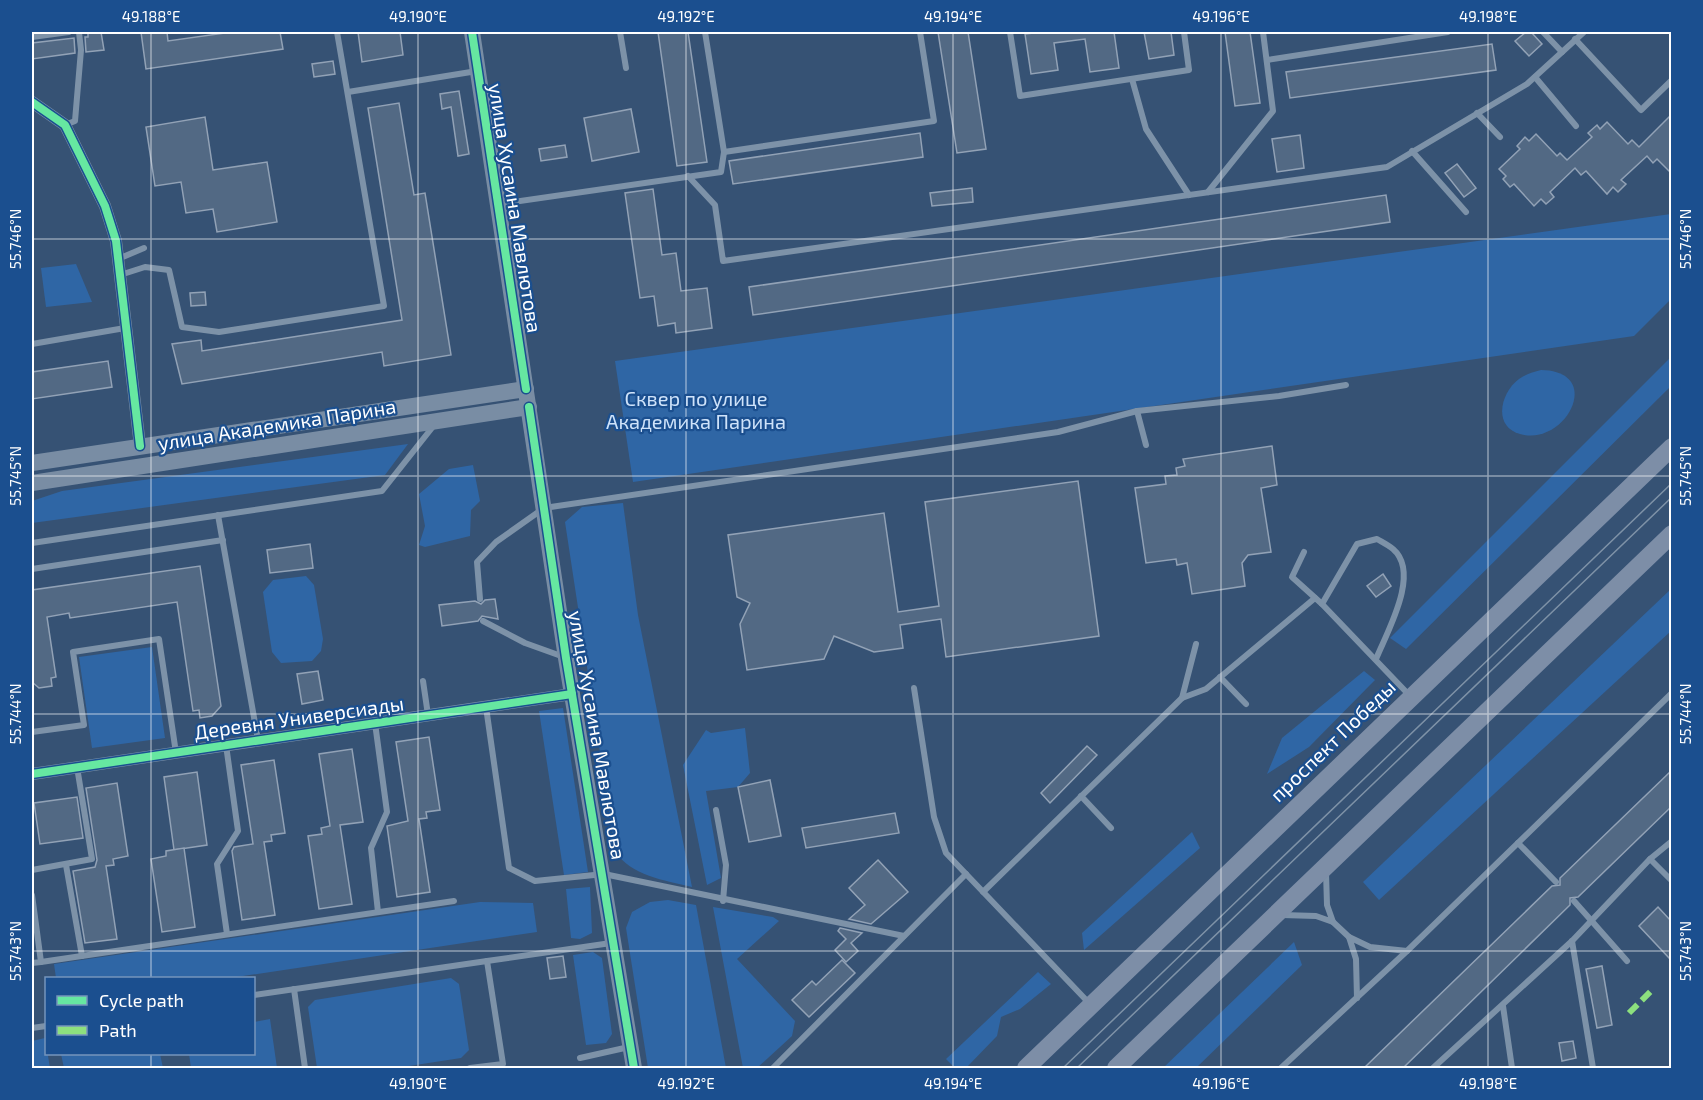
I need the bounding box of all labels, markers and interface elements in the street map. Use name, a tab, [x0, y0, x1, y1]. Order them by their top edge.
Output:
text: 49.188°E	[122, 7, 180, 25]
text: 49.190°E	[389, 7, 447, 25]
text: 49.192°E	[657, 7, 715, 25]
text: 49.194°E	[924, 7, 982, 25]
text: 49.196°E	[1192, 7, 1250, 25]
text: 49.198°E	[1459, 7, 1517, 25]
street label: улица Хусаина Мавлютова	[483, 81, 548, 335]
text: 55.746°N	[6, 209, 24, 269]
text: 55.746°N	[1676, 209, 1694, 269]
park label: Сквер по улице Академика Парина	[606, 386, 786, 433]
street label: улица Академика Парина	[156, 393, 398, 456]
text: 55.745°N	[6, 446, 24, 506]
text: 55.745°N	[1676, 446, 1694, 506]
street label: улица Хусаина Мавлютова	[563, 608, 632, 861]
street label: проспект Победы	[1265, 674, 1400, 806]
text: 55.744°N	[6, 683, 24, 745]
text: 55.744°N	[1676, 683, 1694, 745]
street label: Деревня Универсиады	[192, 690, 405, 744]
text: 55.743°N	[6, 921, 24, 981]
text: 55.743°N	[1676, 921, 1694, 981]
legend	[45, 977, 255, 1055]
text: Cycle path	[99, 989, 184, 1011]
text: Path	[99, 1019, 137, 1041]
text: 49.190°E	[389, 1074, 447, 1092]
text: 49.192°E	[657, 1074, 715, 1092]
text: 49.194°E	[924, 1074, 982, 1092]
text: 49.196°E	[1192, 1074, 1250, 1092]
text: 49.198°E	[1459, 1074, 1517, 1092]

